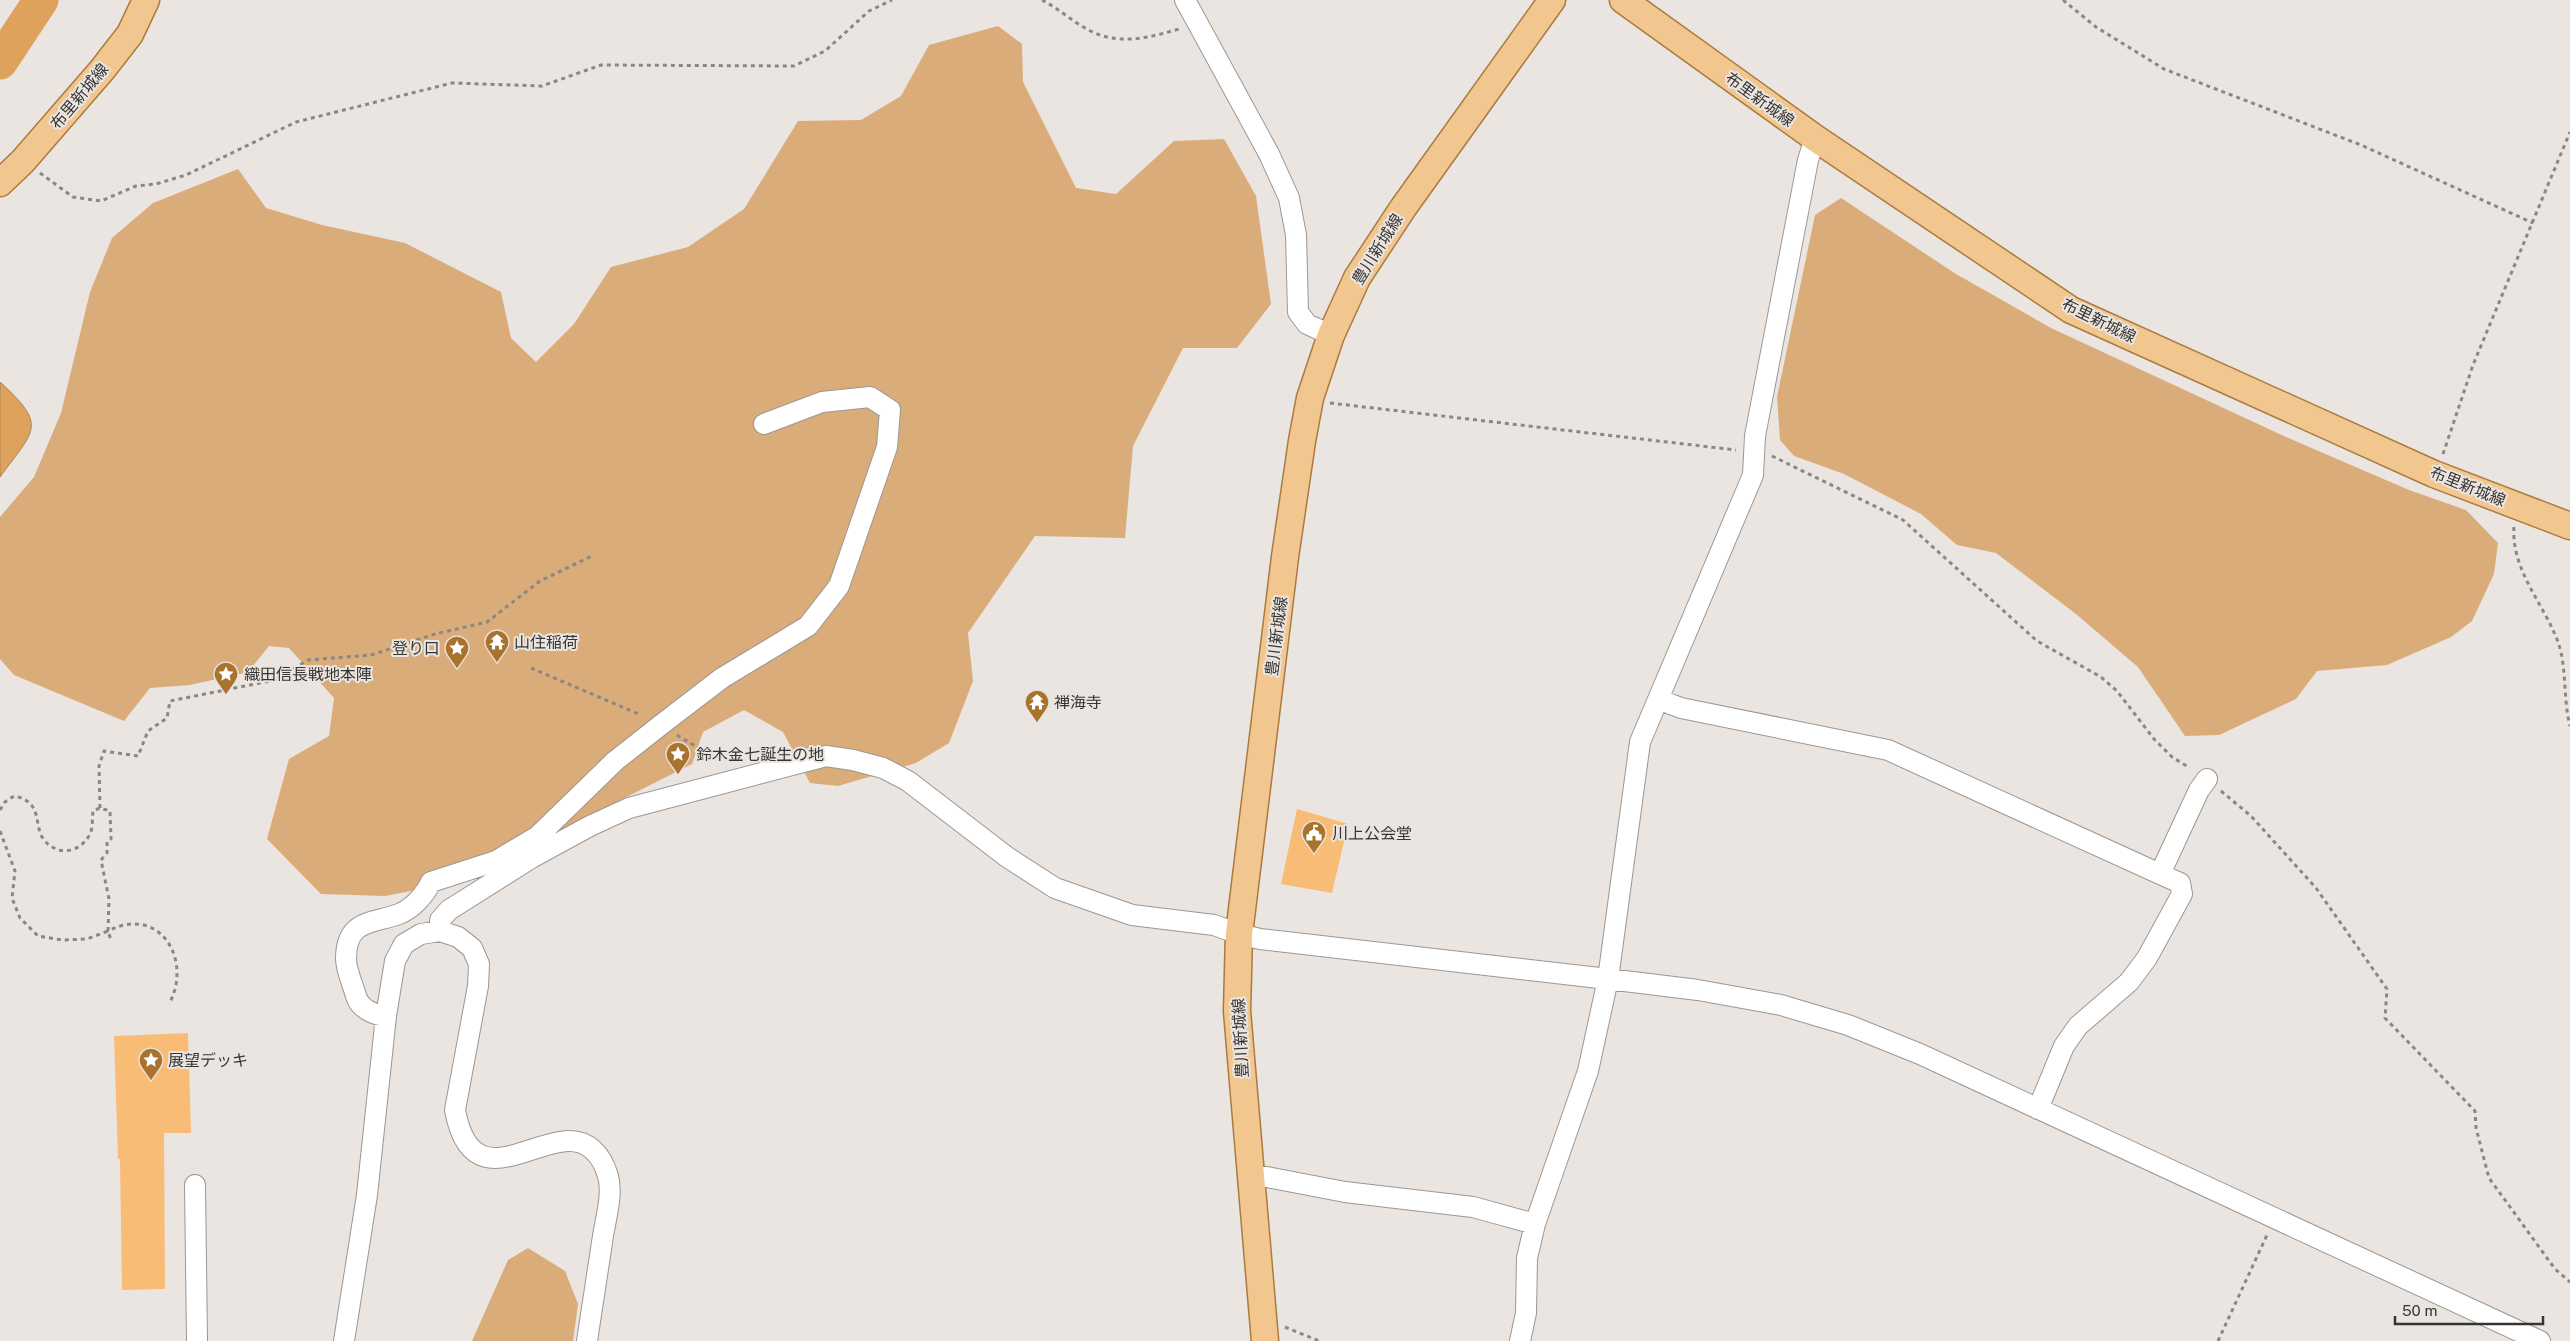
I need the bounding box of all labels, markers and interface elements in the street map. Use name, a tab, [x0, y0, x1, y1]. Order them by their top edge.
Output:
street label: 布里新城線	[46, 60, 112, 133]
street label: 布里新城線	[1722, 68, 1798, 131]
street label: 豊川新城線	[1348, 210, 1407, 288]
street label: 布里新城線	[2059, 294, 2139, 347]
street label: 布里新城線	[2427, 463, 2508, 510]
street label: 豊川新城線	[1262, 595, 1291, 677]
temple icon: 山住稲荷	[484, 629, 510, 663]
place label: 山住稲荷	[514, 633, 578, 652]
place icon: 登り口	[444, 635, 470, 669]
place label: 登り口	[392, 639, 440, 658]
place icon: 織田信長戦地本陣	[213, 661, 239, 695]
place label: 織田信長戦地本陣	[244, 665, 372, 684]
temple icon: 禅海寺	[1024, 689, 1050, 723]
place label: 禅海寺	[1054, 693, 1102, 712]
place icon: 鈴木金七誕生の地	[665, 741, 691, 775]
place label: 鈴木金七誕生の地	[696, 745, 824, 764]
public building icon: 川上公会堂	[1301, 820, 1327, 854]
place label: 川上公会堂	[1332, 824, 1412, 843]
street label: 豊川新城線	[1229, 998, 1252, 1078]
place icon: 展望デッキ	[138, 1047, 164, 1081]
place label: 展望デッキ	[168, 1051, 248, 1070]
scale bar	[2395, 1294, 2542, 1326]
text: 50 m	[2402, 1302, 2437, 1319]

